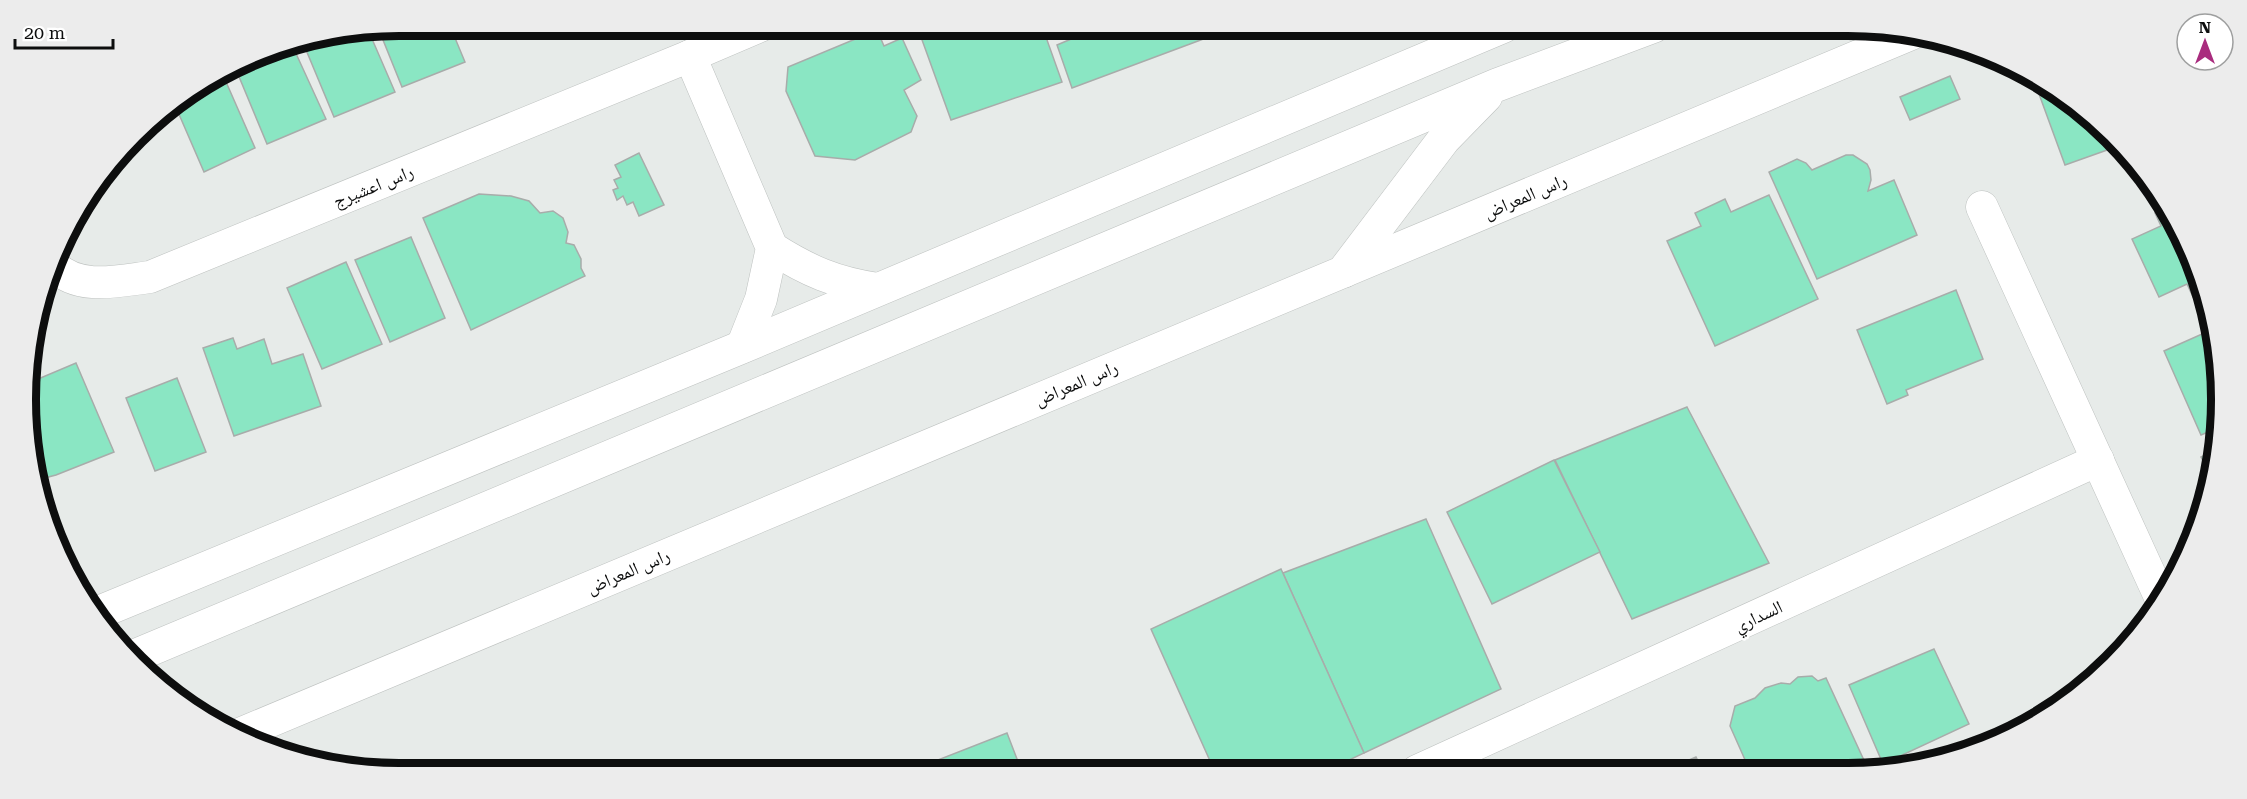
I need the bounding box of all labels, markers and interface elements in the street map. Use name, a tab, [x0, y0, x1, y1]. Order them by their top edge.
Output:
scale bar	[15, 12, 112, 50]
north arrow	[2175, 12, 2235, 72]
text: N	[2199, 18, 2211, 37]
text: 20 m	[24, 22, 65, 43]
street label: راس اعشيرج	[330, 160, 417, 213]
street label: راس المعراض	[1480, 169, 1570, 224]
street label: راس المعراض	[1031, 356, 1121, 411]
street label: راس المعراض	[583, 544, 673, 599]
street label: السداري	[1730, 596, 1787, 640]

